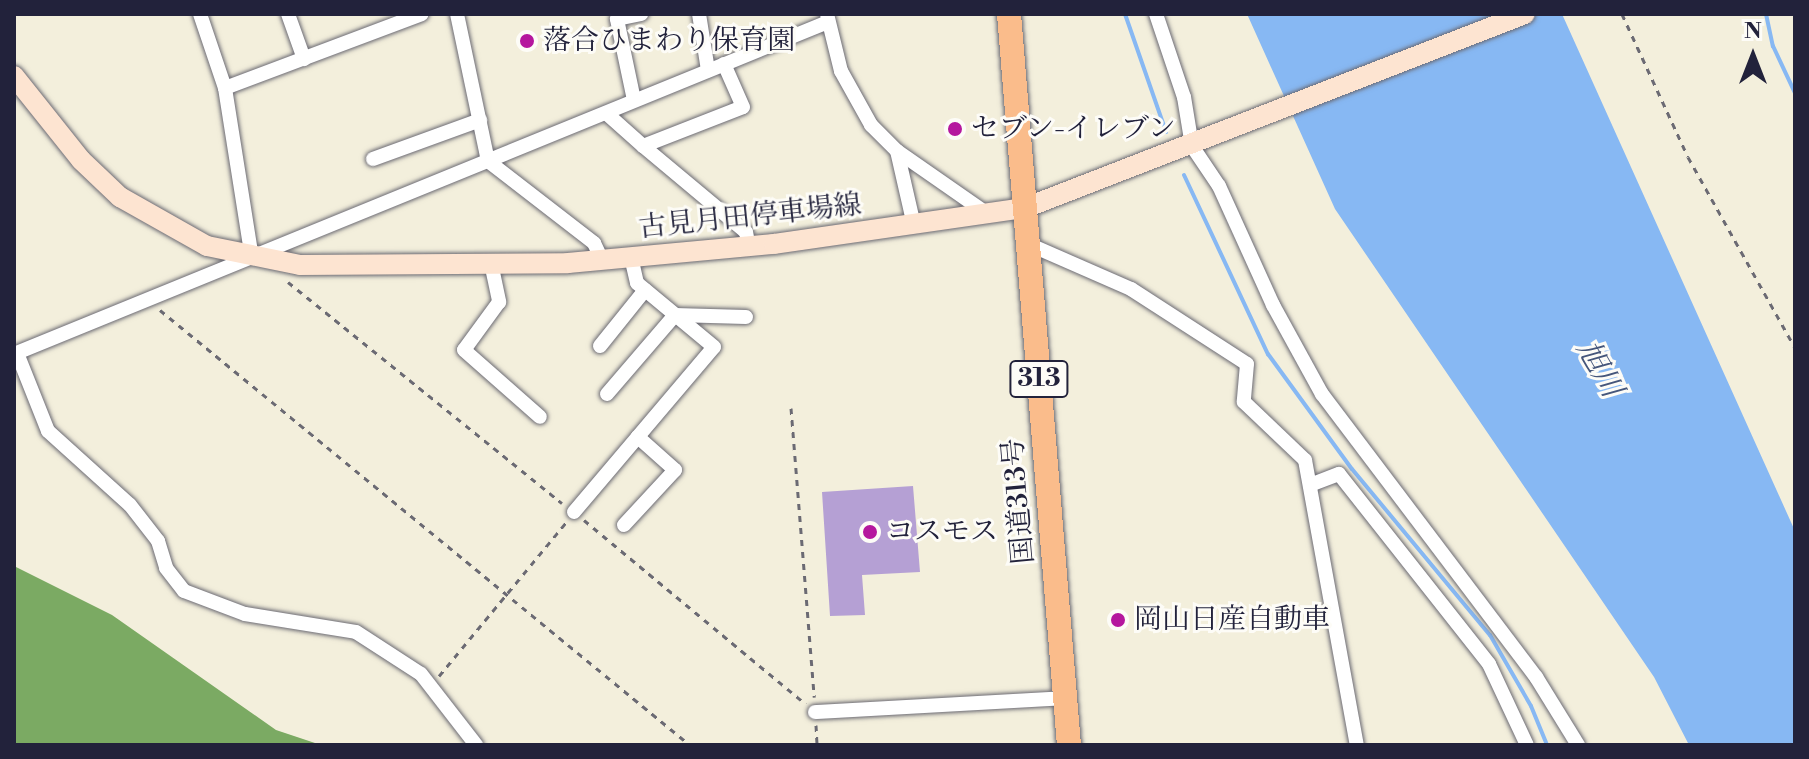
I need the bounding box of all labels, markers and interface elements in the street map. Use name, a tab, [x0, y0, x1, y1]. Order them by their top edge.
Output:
north arrow	[1713, 16, 1793, 96]
text: N	[1744, 18, 1762, 45]
place label: 落合ひまわり保育園	[543, 24, 795, 58]
marker: 落合ひまわり保育園	[518, 32, 536, 50]
place label: セブン-イレブン	[971, 112, 1178, 146]
marker: セブン-イレブン	[946, 120, 964, 138]
street label: 古見月田停車場線	[637, 189, 863, 245]
water label: 旭川	[1568, 334, 1630, 404]
road number: 313	[1009, 357, 1069, 401]
street label: 国道313号	[997, 437, 1041, 565]
place label: コスモス	[886, 515, 998, 549]
marker: コスモス	[861, 523, 879, 541]
place label: 岡山日産自動車	[1134, 603, 1330, 637]
marker: 岡山日産自動車	[1109, 611, 1127, 629]

